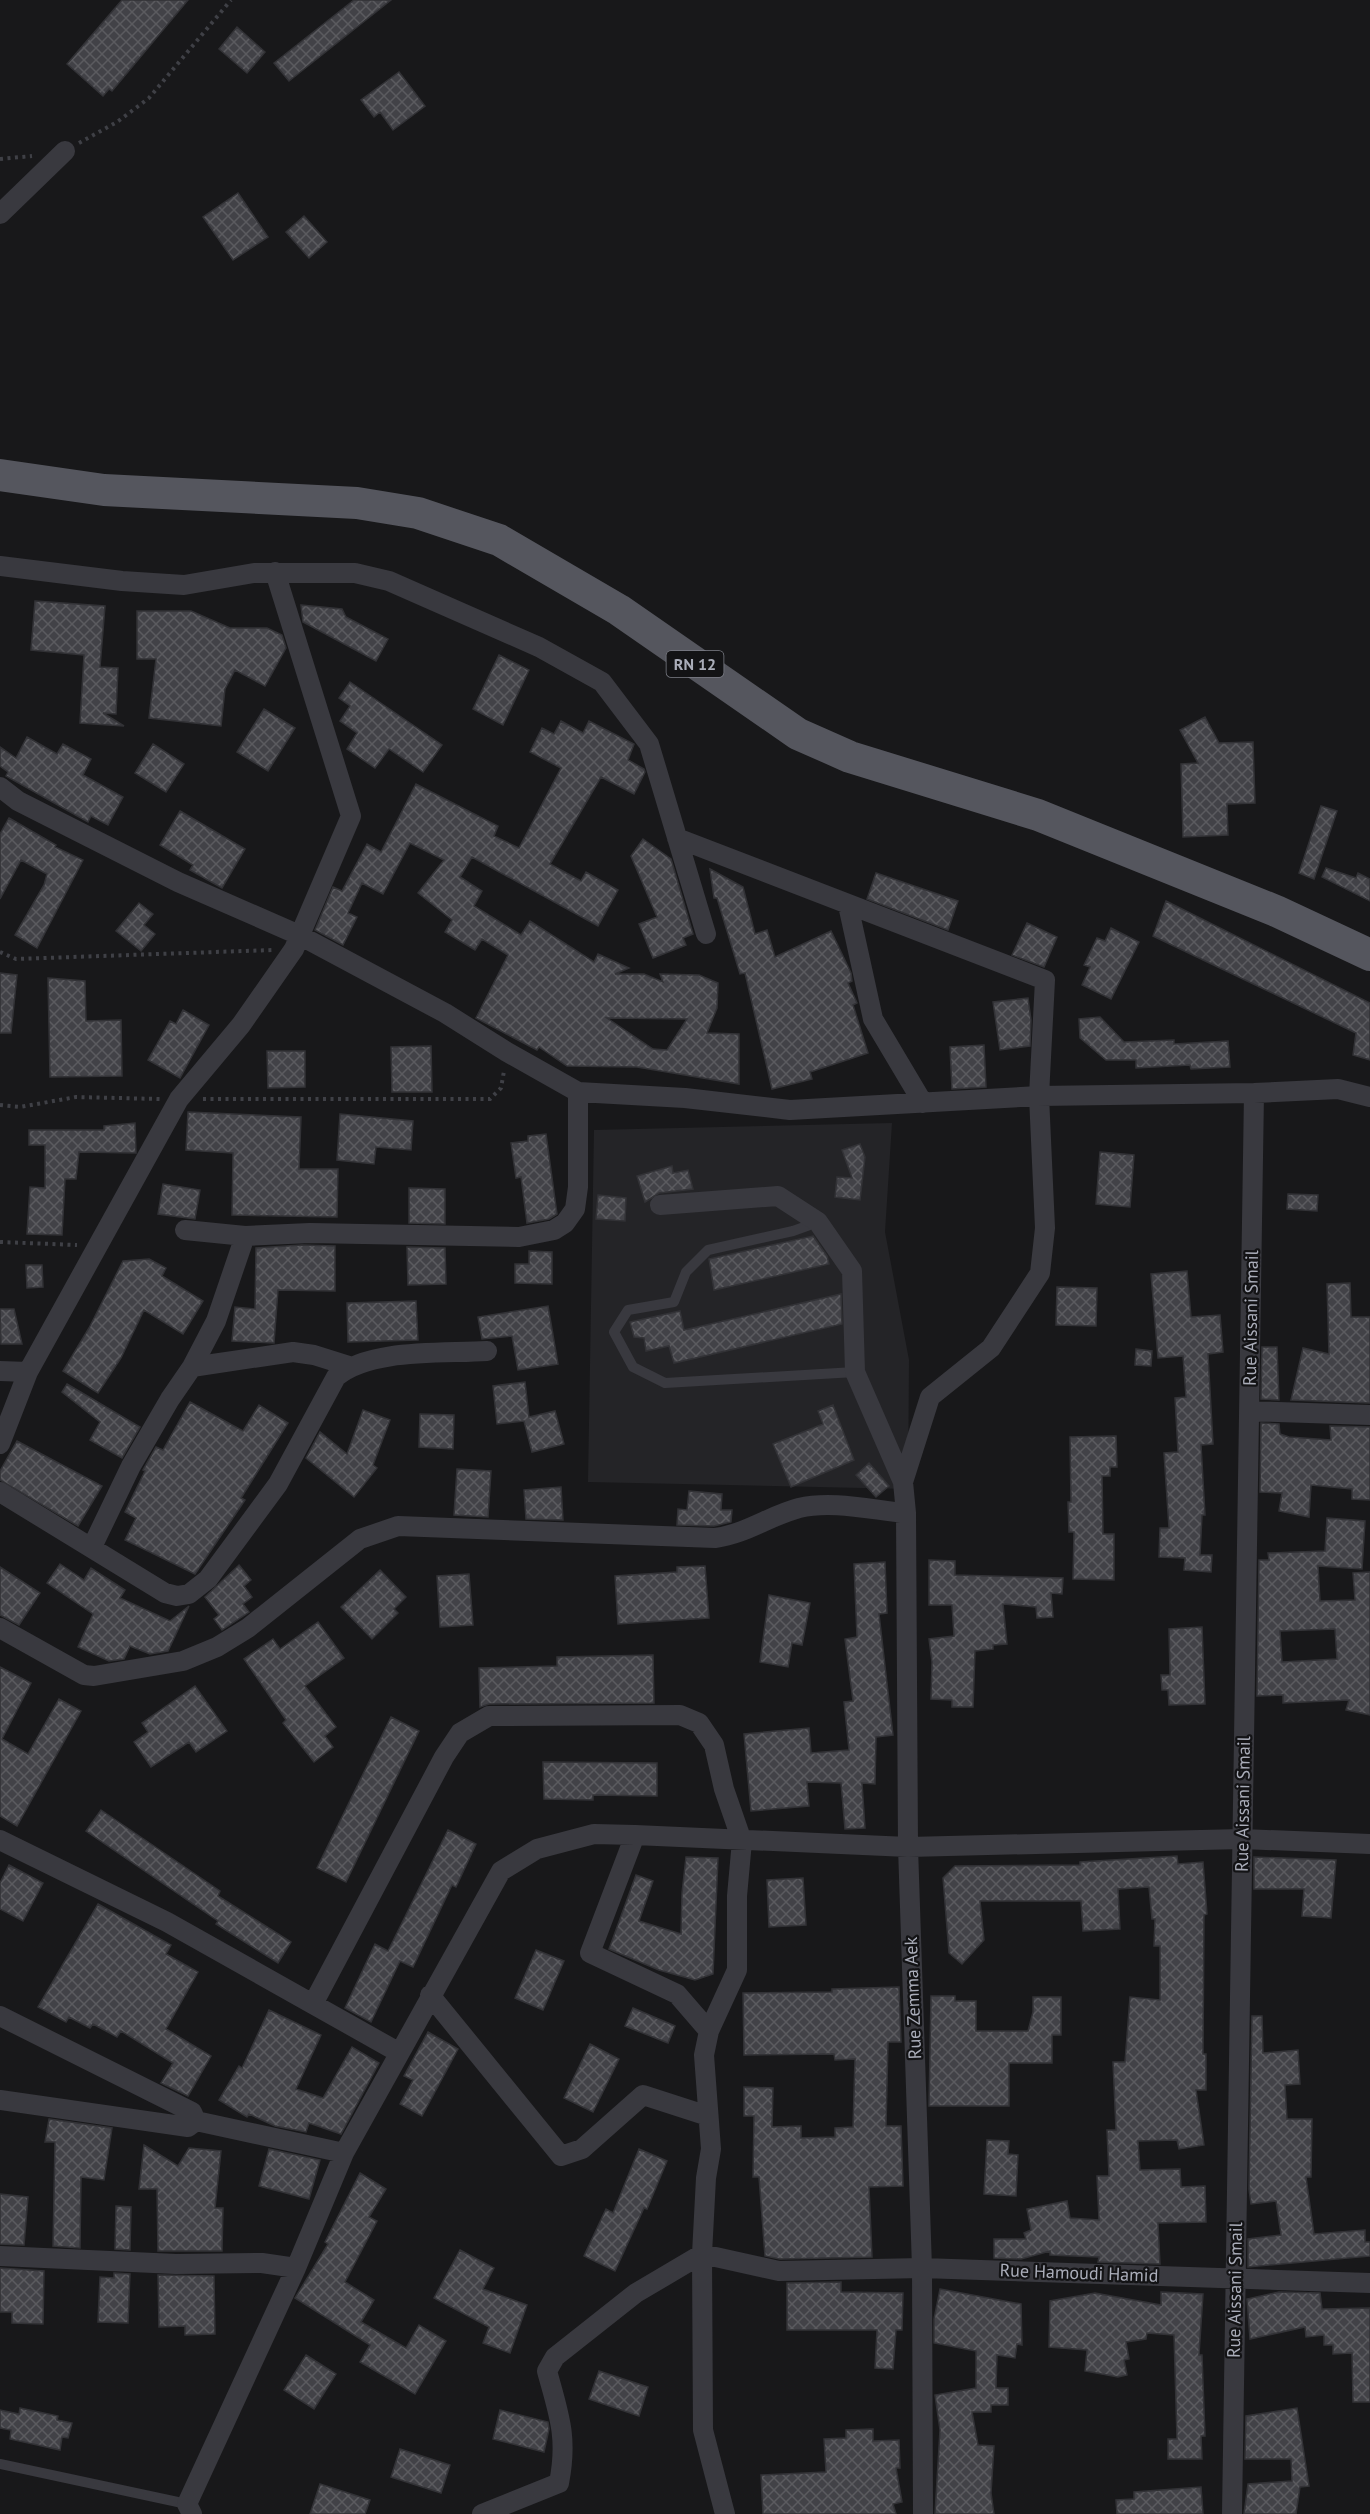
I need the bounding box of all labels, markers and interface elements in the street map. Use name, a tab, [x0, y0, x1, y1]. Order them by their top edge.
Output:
road number: RN 12	[666, 651, 724, 677]
street label: Rue Aissani Smail	[1238, 1249, 1263, 1386]
street label: Rue Aissani Smail	[1230, 1735, 1255, 1872]
street label: Rue Zemma Aek	[899, 1936, 926, 2060]
street label: Rue Aissani Smail	[1222, 2221, 1247, 2358]
street label: Rue Hamoudi Hamid	[999, 2258, 1159, 2287]

